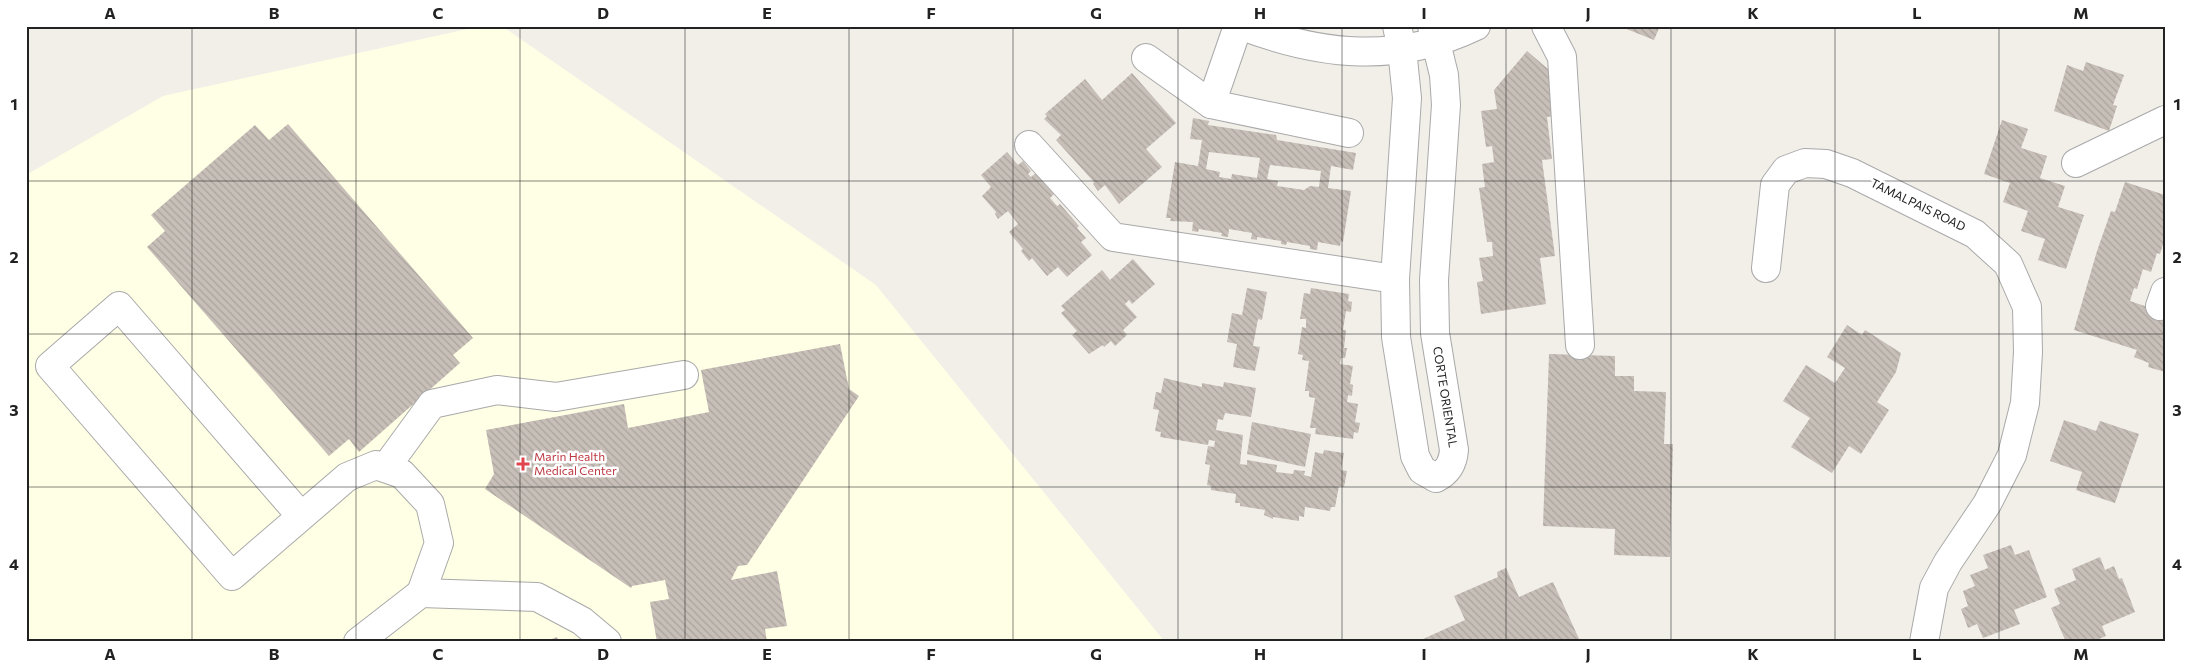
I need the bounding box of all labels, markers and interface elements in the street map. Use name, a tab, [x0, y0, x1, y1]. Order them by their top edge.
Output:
text: A	[104, 3, 116, 22]
text: B	[269, 3, 280, 22]
text: C	[433, 3, 444, 22]
text: D	[597, 3, 609, 22]
text: E	[762, 3, 772, 22]
text: F	[926, 3, 936, 22]
text: G	[1090, 3, 1102, 22]
text: H	[1254, 3, 1266, 22]
text: I	[1421, 3, 1427, 22]
text: J	[1585, 3, 1591, 22]
text: K	[1747, 3, 1759, 22]
text: L	[1912, 3, 1922, 22]
text: M	[2073, 3, 2089, 22]
text: 1	[10, 94, 18, 113]
text: 1	[2173, 94, 2181, 113]
street label: TAMALPAIS ROAD	[1869, 175, 1968, 233]
text: 2	[9, 247, 19, 266]
text: 2	[2172, 247, 2182, 266]
street label: CORTE ORIENTAL	[1431, 345, 1461, 448]
text: 3	[9, 400, 19, 419]
text: 3	[2172, 400, 2182, 419]
place label: Marin Health Medical Center	[534, 449, 617, 477]
marker: Marin Health Medical Center	[516, 457, 530, 471]
text: 4	[9, 554, 19, 573]
text: 4	[2172, 554, 2182, 573]
text: A	[104, 644, 116, 663]
text: B	[269, 644, 280, 663]
text: C	[433, 644, 444, 663]
text: D	[597, 644, 609, 663]
text: E	[762, 644, 772, 663]
text: F	[926, 644, 936, 663]
text: G	[1090, 644, 1102, 663]
text: H	[1254, 644, 1266, 663]
text: I	[1421, 644, 1427, 663]
text: J	[1585, 644, 1591, 663]
text: K	[1747, 644, 1759, 663]
text: L	[1912, 644, 1922, 663]
text: M	[2073, 644, 2089, 663]

